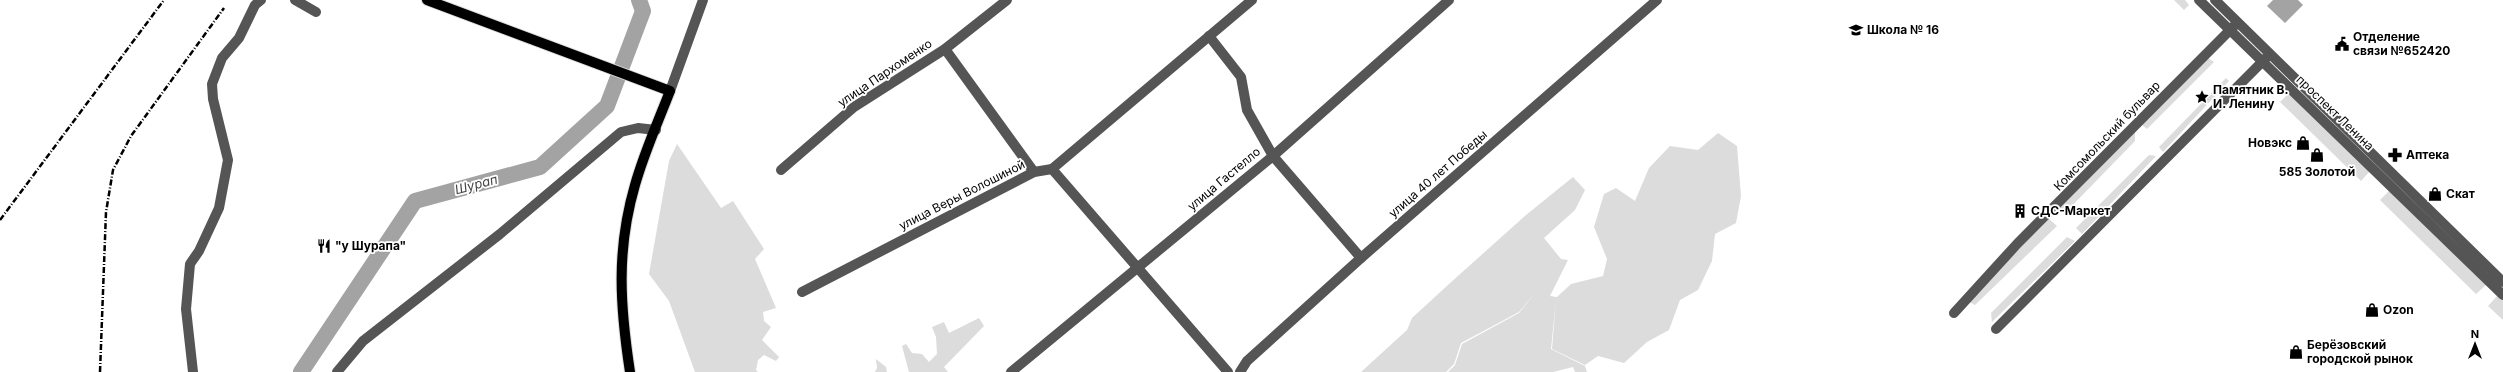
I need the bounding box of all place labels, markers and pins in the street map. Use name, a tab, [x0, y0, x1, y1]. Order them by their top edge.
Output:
school or university icon: Школа № 16	[1848, 22, 1864, 38]
place label: Школа № 16	[1867, 22, 1939, 37]
place label: Отделение связи №652420	[2353, 29, 2450, 58]
public building icon: Отделение связи №652420	[2334, 36, 2350, 52]
place label: Памятник В. И. Ленину	[2213, 82, 2289, 111]
place icon: Памятник В. И. Ленину	[2194, 89, 2210, 105]
place label: Новэкс	[2248, 135, 2292, 150]
shop icon: Новэкс	[2295, 135, 2311, 151]
shop icon: 585 Золотой	[2309, 147, 2325, 163]
pharmacy icon: Аптека	[2387, 147, 2403, 163]
place label: Аптека	[2406, 147, 2449, 162]
place label: 585 Золотой	[2279, 164, 2355, 179]
shop icon: Скат	[2427, 186, 2443, 202]
place label: Скат	[2446, 186, 2475, 201]
building icon: СДС-Маркет	[2012, 203, 2028, 219]
place label: СДС-Маркет	[2031, 203, 2111, 218]
restaurant icon: "у Шурапа"	[316, 238, 332, 254]
place label: "у Шурапа"	[335, 238, 406, 253]
shop icon: Ozon	[2364, 302, 2380, 318]
place label: Ozon	[2383, 302, 2414, 317]
place label: Берёзовский городской рынок	[2307, 337, 2413, 366]
shop icon: Берёзовский городской рынок	[2288, 344, 2304, 360]

